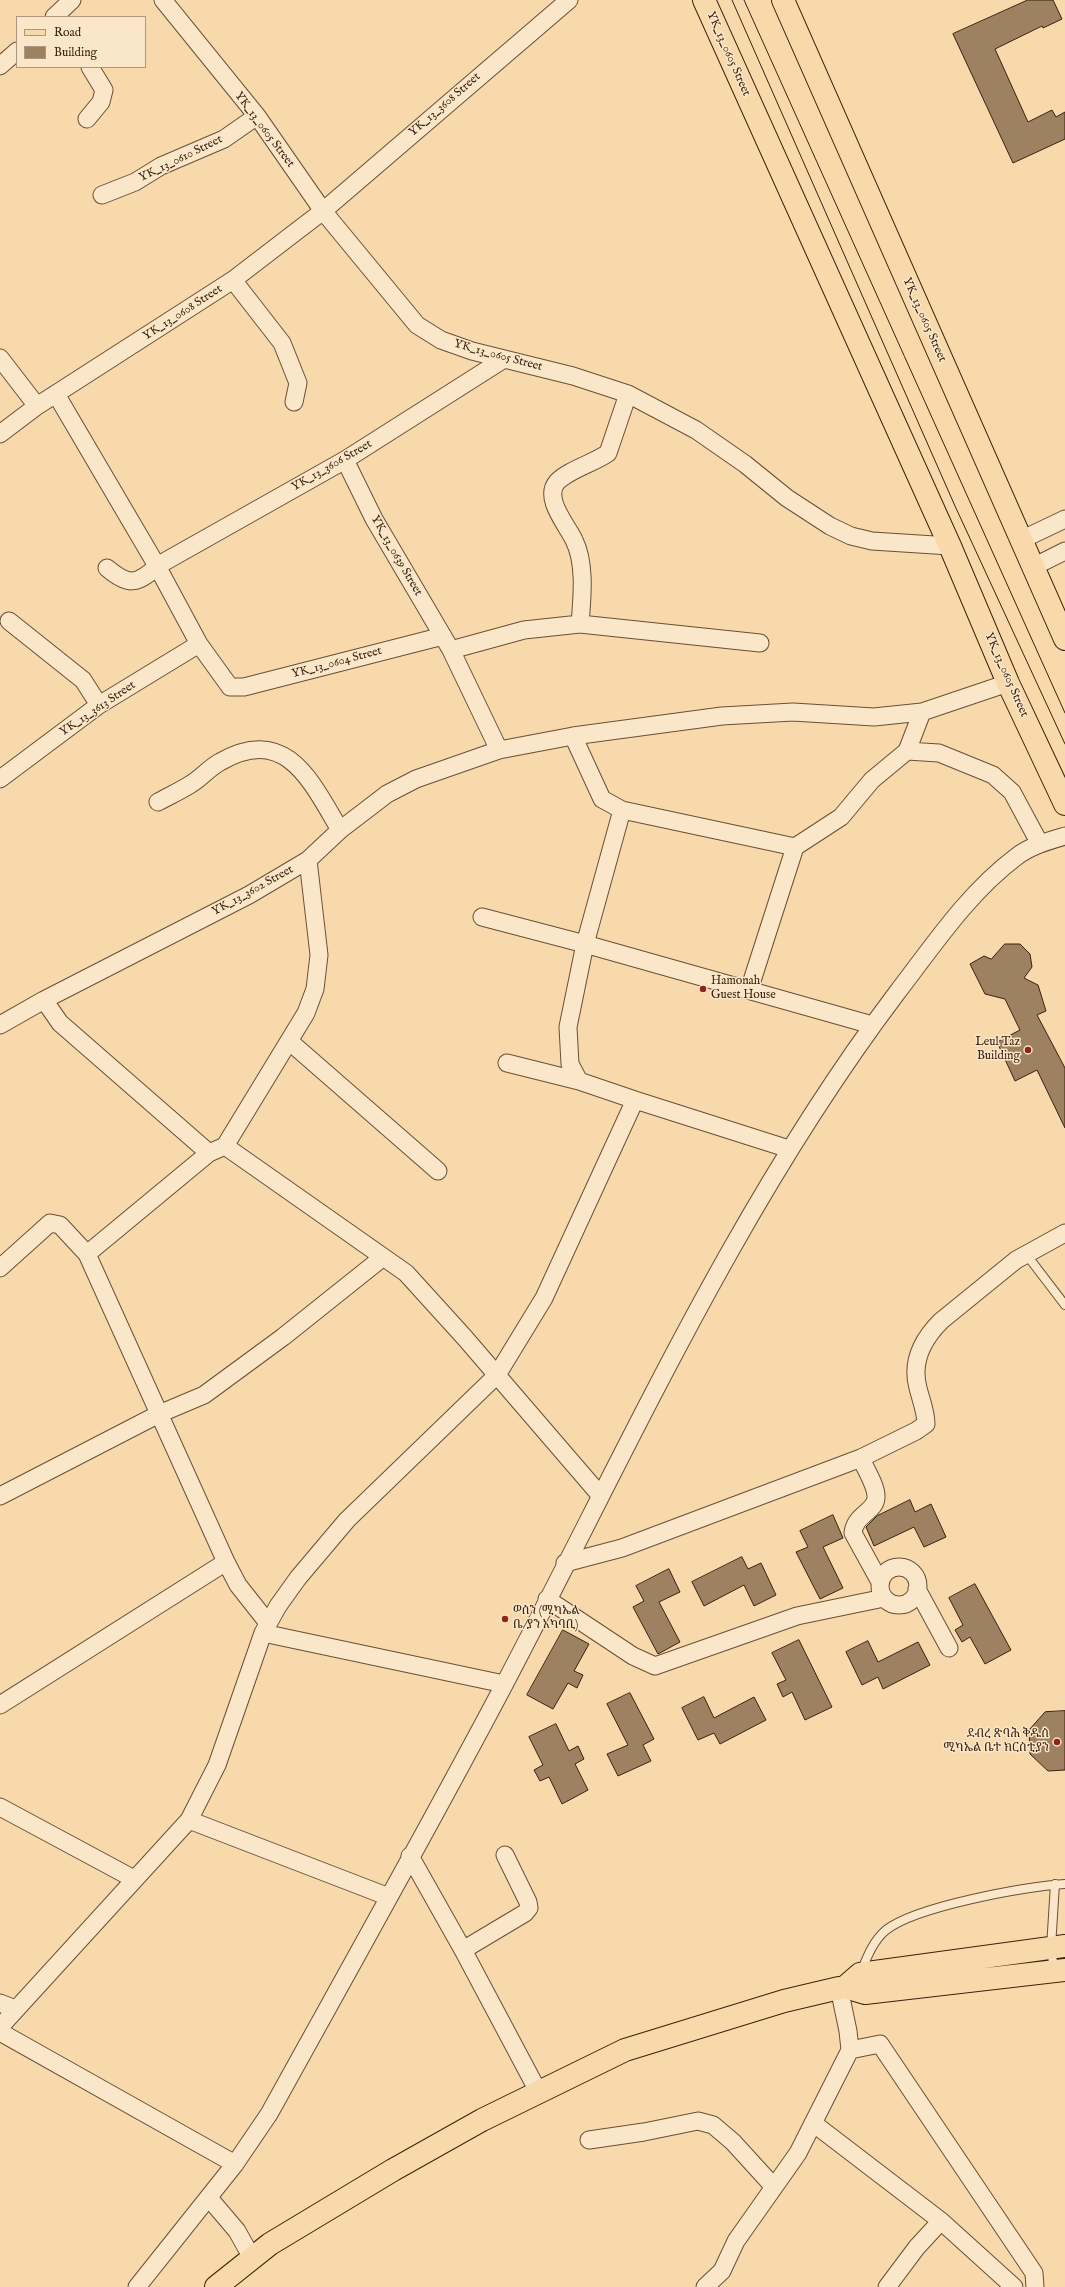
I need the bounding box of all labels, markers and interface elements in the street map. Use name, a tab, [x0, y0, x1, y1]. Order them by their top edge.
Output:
street label: YK_13_0605 Street	[703, 10, 753, 98]
legend	[16, 16, 146, 68]
text: Road	[54, 25, 81, 40]
text: Building	[54, 45, 97, 60]
street label: YK_13_3608 Street	[406, 70, 484, 140]
street label: YK_13_0605 Street	[231, 89, 297, 171]
street label: YK_13_0610 Street	[137, 133, 225, 185]
street label: YK_13_0605 Street	[899, 276, 949, 364]
street label: YK_13_0608 Street	[141, 282, 225, 344]
street label: YK_13_0605 Street	[452, 337, 544, 375]
street label: YK_13_3606 Street	[289, 437, 375, 495]
street label: YK_13_0639 Street	[367, 513, 425, 599]
street label: YK_13_0605 Street	[981, 631, 1031, 719]
street label: YK_13_0604 Street	[290, 644, 384, 682]
street label: YK_13_3613 Street	[57, 678, 139, 740]
street label: YK_13_3602 Street	[210, 863, 296, 919]
place label: Hamonah Guest House	[711, 975, 776, 1003]
marker: Hamonah Guest House	[698, 984, 708, 994]
place label: Leul Taz Building	[975, 1036, 1020, 1064]
marker: Leul Taz Building	[1023, 1045, 1033, 1055]
place label: ወሰን (ሚካኤል ቤ/ያን አካባቢ)	[513, 1605, 580, 1633]
marker: ወሰን (ሚካኤል ቤ/ያን አካባቢ)	[500, 1614, 510, 1624]
place label: ደብረ ጽባሕ ቅዱስ ሚካኤል ቤተ ክርስቲያን	[944, 1728, 1049, 1756]
marker: ደብረ ጽባሕ ቅዱስ ሚካኤል ቤተ ክርስቲያን	[1052, 1737, 1062, 1747]

